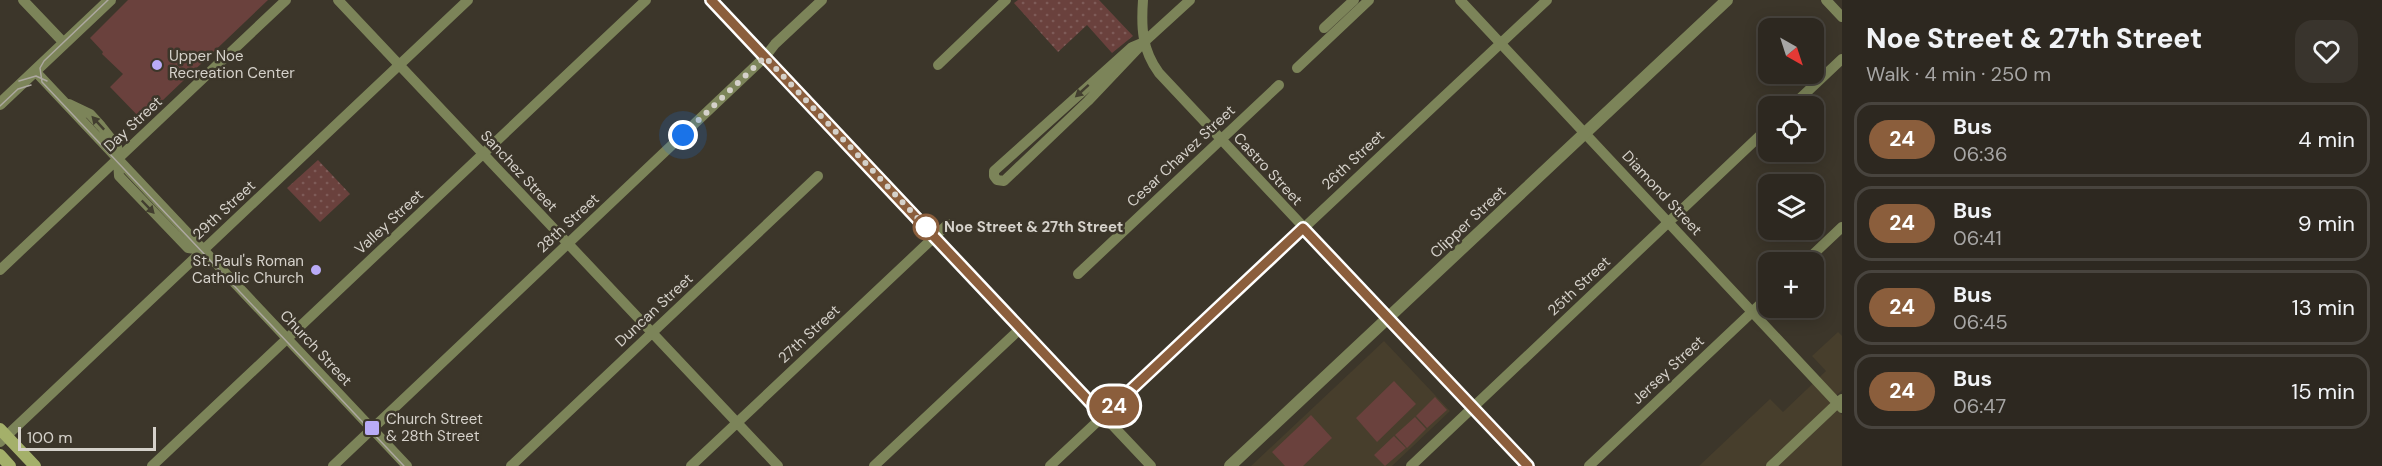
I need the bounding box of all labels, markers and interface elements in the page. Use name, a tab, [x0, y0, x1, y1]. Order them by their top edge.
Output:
north arrow	[1758, 18, 1824, 84]
map controls	[1758, 18, 1824, 318]
text: Noe Street & 27th Street	[1866, 20, 2202, 57]
button: heart	[2295, 20, 2358, 83]
place label: Upper Noe Recreation Center	[169, 46, 295, 83]
marker: Upper Noe Recreation Center	[150, 58, 164, 72]
text: Walk · 4 min · 250 m	[1866, 61, 2051, 87]
one-way arrow	[1075, 84, 1090, 97]
street label: Day Street	[99, 92, 167, 156]
button: locate	[1758, 96, 1824, 162]
street label: Cesar Chavez Street	[1123, 100, 1240, 211]
text: Bus	[1953, 112, 1992, 141]
one-way arrow	[91, 115, 105, 130]
your location	[668, 120, 698, 150]
text: 24	[1889, 125, 1915, 153]
text: 4 min	[2298, 125, 2355, 154]
street label: Sanchez Street	[476, 126, 562, 216]
street label: 26th Street	[1317, 126, 1389, 194]
street label: Castro Street	[1229, 128, 1307, 210]
text: 06:36	[1953, 141, 2008, 167]
street label: Diamond Street	[1618, 146, 1707, 240]
button: layers	[1758, 174, 1824, 240]
street label: 29th Street	[188, 176, 260, 244]
street label: Clipper Street	[1426, 182, 1510, 262]
street label: Valley Street	[350, 185, 428, 259]
street label: 28th Street	[532, 189, 604, 257]
text: Bus	[1953, 196, 1992, 225]
one-way arrow	[141, 199, 155, 213]
text: 24	[1889, 209, 1915, 237]
text: 9 min	[2298, 209, 2355, 238]
marker: Noe Street & 27th Street	[913, 214, 939, 240]
place label: Noe Street & 27th Street	[944, 217, 1123, 237]
text: 06:41	[1953, 225, 2002, 251]
place label: St. Paul's Roman Catholic Church	[192, 251, 304, 288]
street label: 25th Street	[1543, 252, 1615, 320]
button: +	[1758, 252, 1824, 318]
marker: St. Paul's Roman Catholic Church	[309, 263, 323, 277]
street label: Duncan Street	[611, 269, 697, 351]
text: Bus	[1953, 280, 1992, 309]
text: 24	[1889, 293, 1915, 321]
text: 13 min	[2292, 293, 2355, 322]
street label: 27th Street	[774, 300, 844, 368]
street label: Church Street	[276, 306, 356, 390]
text: 06:45	[1953, 309, 2008, 335]
street label: Jersey Street	[1627, 331, 1709, 409]
text: Bus	[1953, 364, 1992, 393]
text: 24	[1889, 377, 1915, 405]
text: 15 min	[2291, 377, 2355, 406]
line badge: 24	[1087, 386, 1141, 426]
text: 24	[1101, 392, 1127, 420]
text: 06:47	[1953, 393, 2006, 419]
place label: Church Street & 28th Street	[386, 409, 483, 446]
marker: Church Street & 28th Street	[363, 419, 381, 437]
scale bar	[18, 424, 156, 452]
text: 100 m	[27, 427, 72, 448]

